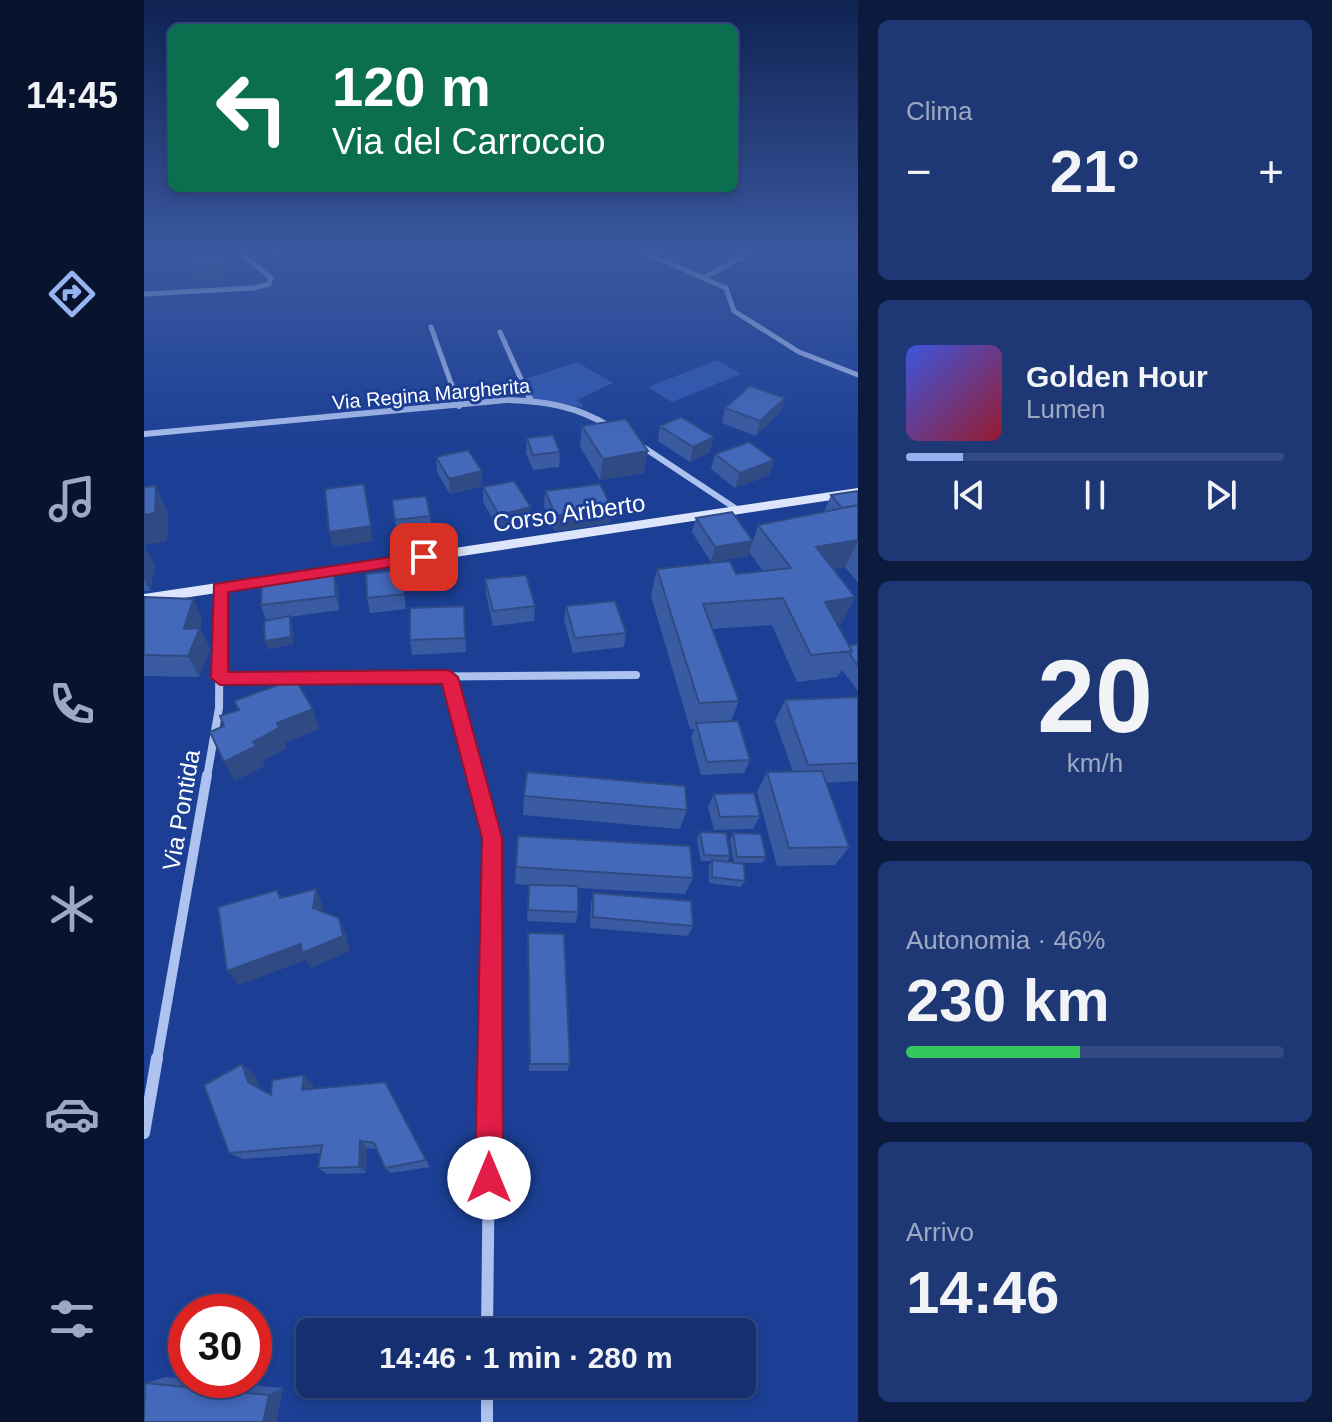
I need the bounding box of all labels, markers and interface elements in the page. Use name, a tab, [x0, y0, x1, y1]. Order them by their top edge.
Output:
text: 120 m	[332, 55, 491, 118]
icon: left	[200, 56, 304, 160]
text: 14:45	[26, 75, 118, 116]
text: Clima	[906, 96, 972, 126]
text: Via del Carroccio	[332, 121, 605, 162]
text: 21°	[1050, 138, 1140, 205]
text: −	[906, 147, 932, 196]
text: +	[1258, 147, 1284, 196]
icon: directions	[44, 266, 100, 322]
text: Golden Hour	[1026, 360, 1208, 393]
street label: Via Regina Margherita	[331, 374, 532, 414]
text: Lumen	[1026, 394, 1106, 424]
icon: music	[44, 471, 100, 527]
icon: previous	[947, 473, 991, 517]
icon: pause	[1073, 473, 1117, 517]
icon: next	[1199, 473, 1243, 517]
street label: Corso Ariberto	[491, 489, 647, 537]
pin	[390, 523, 458, 591]
icon: arrive	[402, 535, 446, 579]
text: 20	[1037, 638, 1153, 754]
icon: phone	[44, 676, 100, 732]
street label: Via Pontida	[157, 747, 205, 873]
text: km/h	[1067, 748, 1123, 778]
icon: climate	[44, 881, 100, 937]
text: Autonomia · 46%	[906, 925, 1105, 955]
text: 230 km	[906, 967, 1110, 1034]
icon: car	[44, 1086, 100, 1142]
position arrow	[447, 1136, 531, 1220]
text: Arrivo	[906, 1217, 974, 1247]
text: 14:46	[906, 1259, 1059, 1326]
icon: filters	[44, 1291, 100, 1347]
speed limit sign: 30	[168, 1294, 272, 1398]
text: 14:46 · 1 min · 280 m	[379, 1341, 673, 1374]

